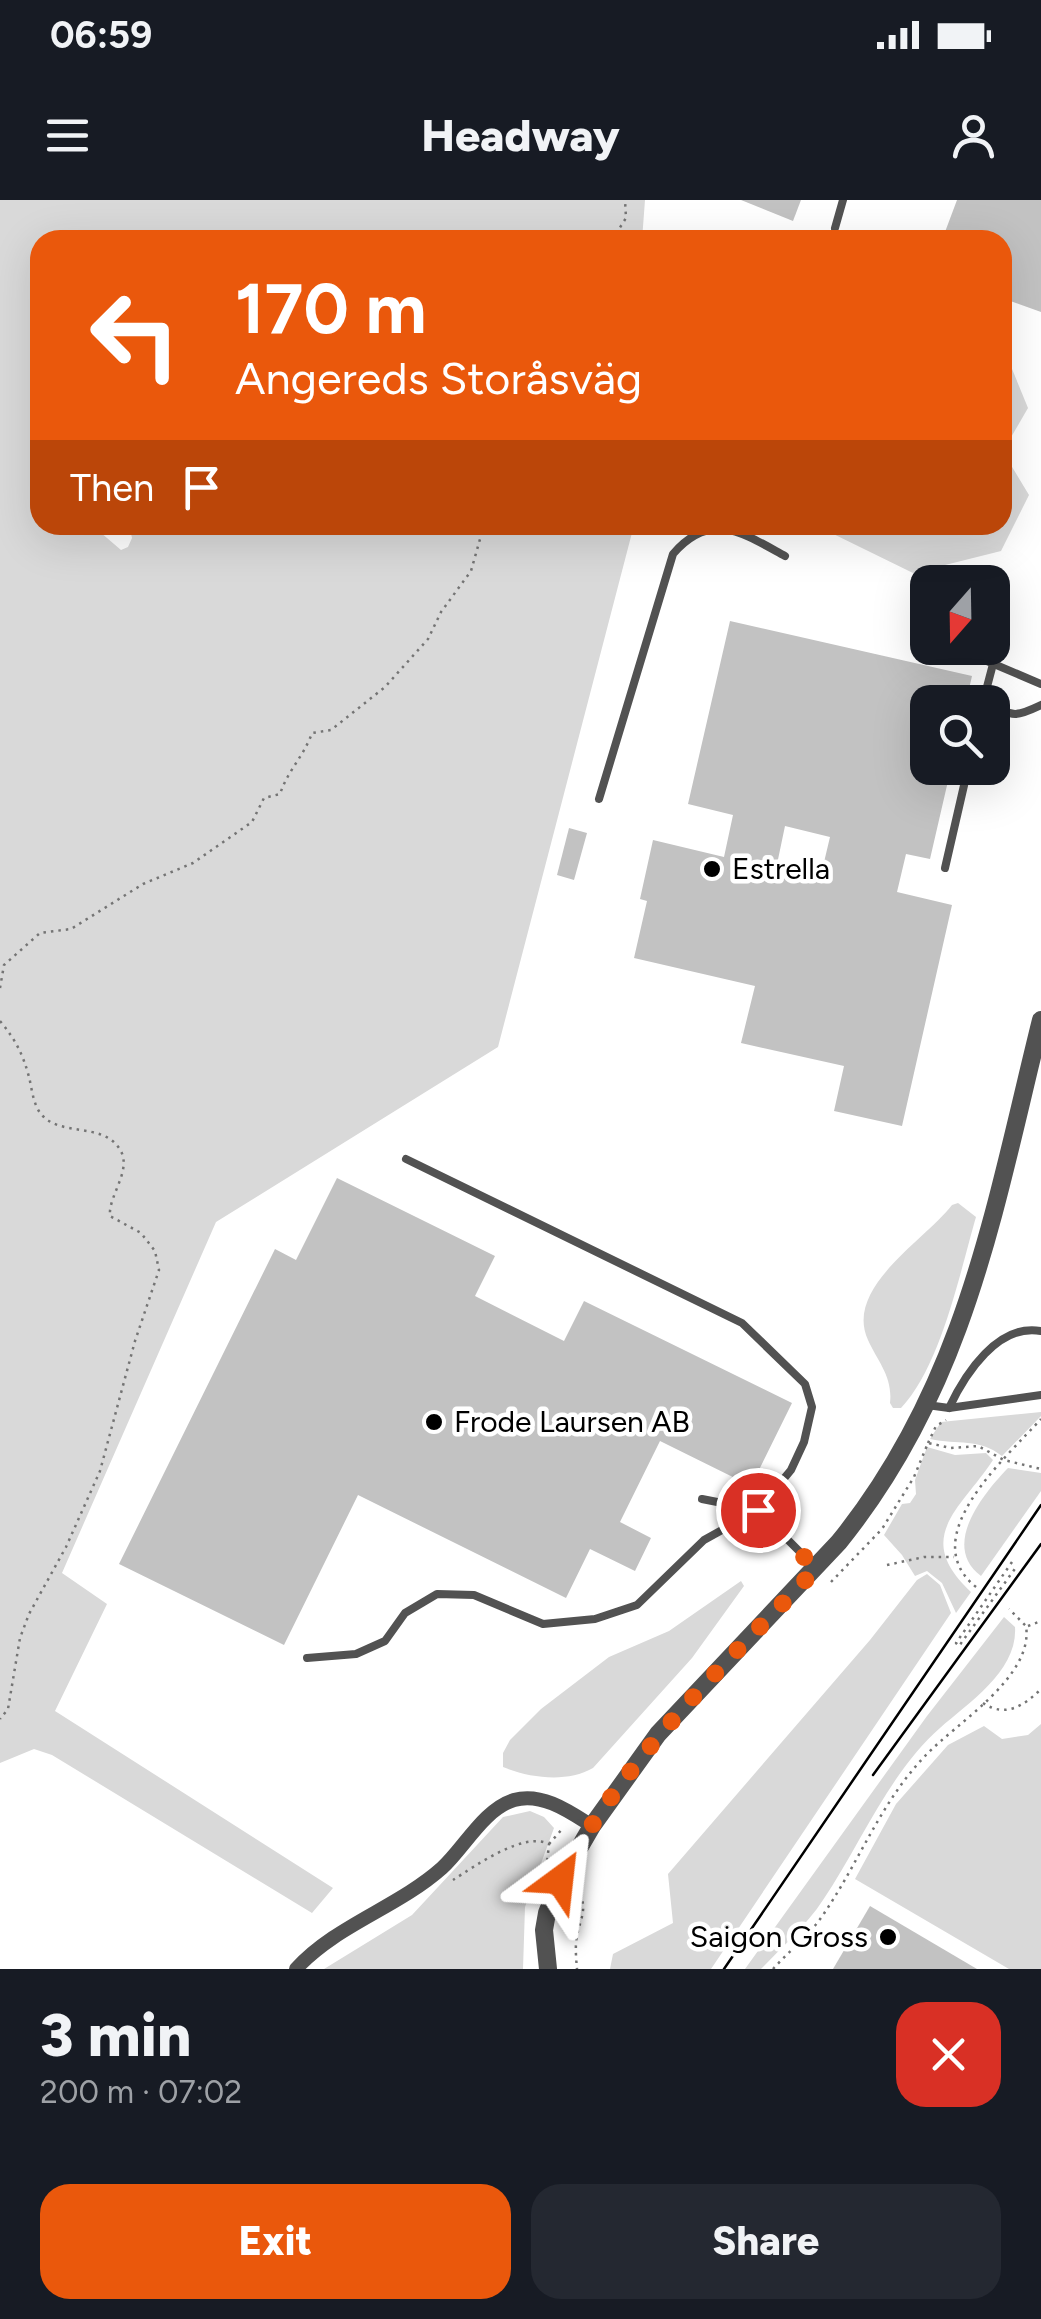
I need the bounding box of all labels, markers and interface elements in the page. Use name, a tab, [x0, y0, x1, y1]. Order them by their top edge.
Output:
text: 06:59	[50, 12, 152, 58]
icon: menu	[40, 108, 95, 163]
text: Headway	[421, 108, 620, 162]
icon: person	[946, 108, 1001, 163]
text: 170 m	[235, 266, 427, 351]
icon: left	[70, 270, 200, 400]
text: Angereds Storåsväg	[235, 351, 642, 405]
icon: arrive	[174, 460, 229, 515]
text: Then	[70, 465, 154, 511]
north arrow	[910, 565, 1010, 665]
map controls	[910, 565, 1010, 785]
button: search	[910, 685, 1010, 785]
place label: Estrella	[732, 850, 830, 887]
marker: Estrella	[701, 858, 723, 880]
place label: Frode Laursen AB	[454, 1403, 690, 1440]
marker: Frode Laursen AB	[423, 1411, 445, 1433]
pin	[716, 1468, 801, 1553]
icon: arrive	[731, 1483, 786, 1538]
position arrow	[508, 1828, 612, 1932]
place label: Saigon Gross	[690, 1918, 868, 1955]
marker: Saigon Gross	[877, 1926, 899, 1948]
text: 3 min	[40, 1999, 192, 2071]
button: close	[896, 2002, 1001, 2107]
text: 200 m · 07:02	[40, 2073, 242, 2111]
button: Exit	[40, 2184, 511, 2299]
button: Share	[531, 2184, 1001, 2299]

